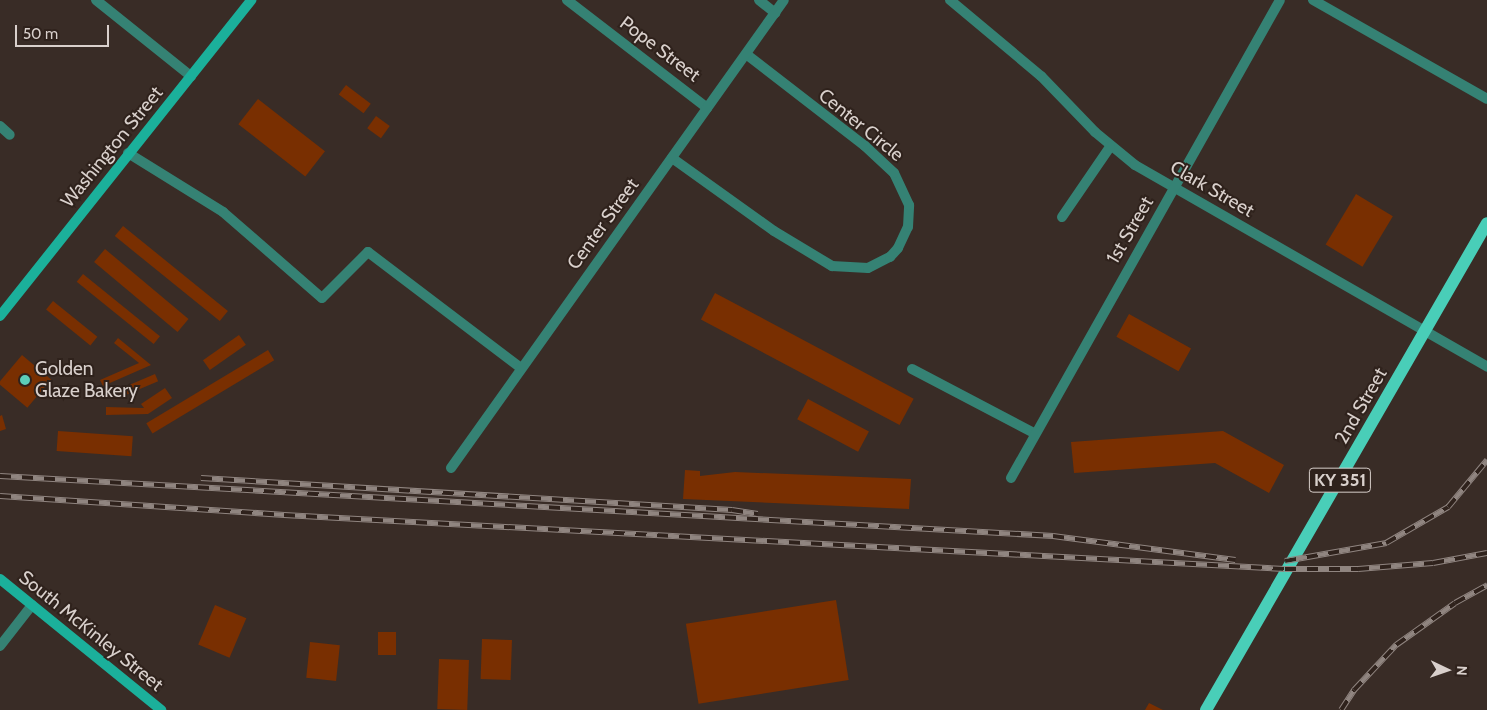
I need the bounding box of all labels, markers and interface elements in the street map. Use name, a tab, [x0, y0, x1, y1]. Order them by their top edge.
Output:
street label: Pope Street	[615, 11, 705, 87]
scale bar	[18, 15, 111, 47]
text: 50 m	[23, 25, 58, 43]
street label: Washington Street	[56, 82, 168, 212]
street label: Center Circle	[814, 84, 908, 166]
street label: Clark Street	[1166, 156, 1258, 222]
street label: Center Street	[562, 174, 644, 274]
street label: 1st Street	[1102, 192, 1158, 268]
place label: Golden Glaze Bakery	[35, 358, 138, 402]
street label: 2nd Street	[1330, 364, 1392, 448]
marker: Golden Glaze Bakery	[19, 374, 31, 386]
road number: KY 351	[1309, 464, 1371, 496]
street label: South McKinley Street	[14, 566, 168, 696]
north arrow	[1422, 645, 1472, 695]
text: N	[1453, 665, 1471, 676]

